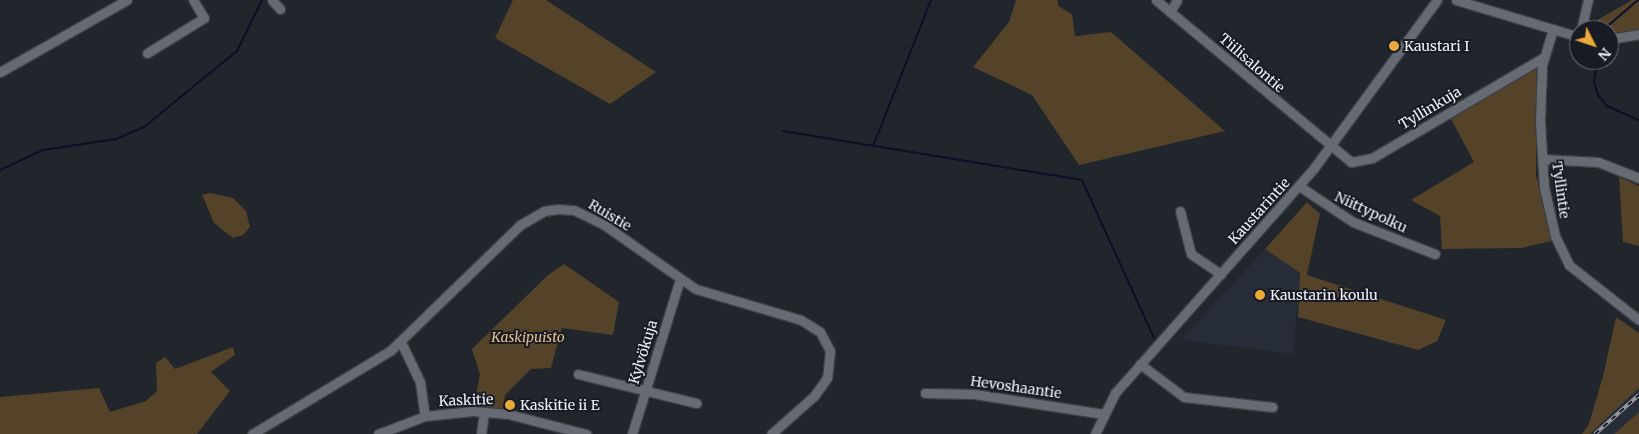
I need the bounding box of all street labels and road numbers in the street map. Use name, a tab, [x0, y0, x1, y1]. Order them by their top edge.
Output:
street label: Tiilisalontie	[1216, 30, 1288, 96]
street label: Tyllinkuja	[1396, 83, 1464, 133]
street label: Tyllintie	[1549, 160, 1573, 220]
street label: Kaustarintie	[1225, 174, 1293, 248]
street label: Niittypolku	[1332, 188, 1410, 236]
street label: Ruistie	[586, 196, 634, 234]
street label: Kylvökuja	[625, 318, 661, 386]
street label: Hevoshaantie	[969, 372, 1063, 402]
street label: Kaskitie	[438, 391, 494, 409]

